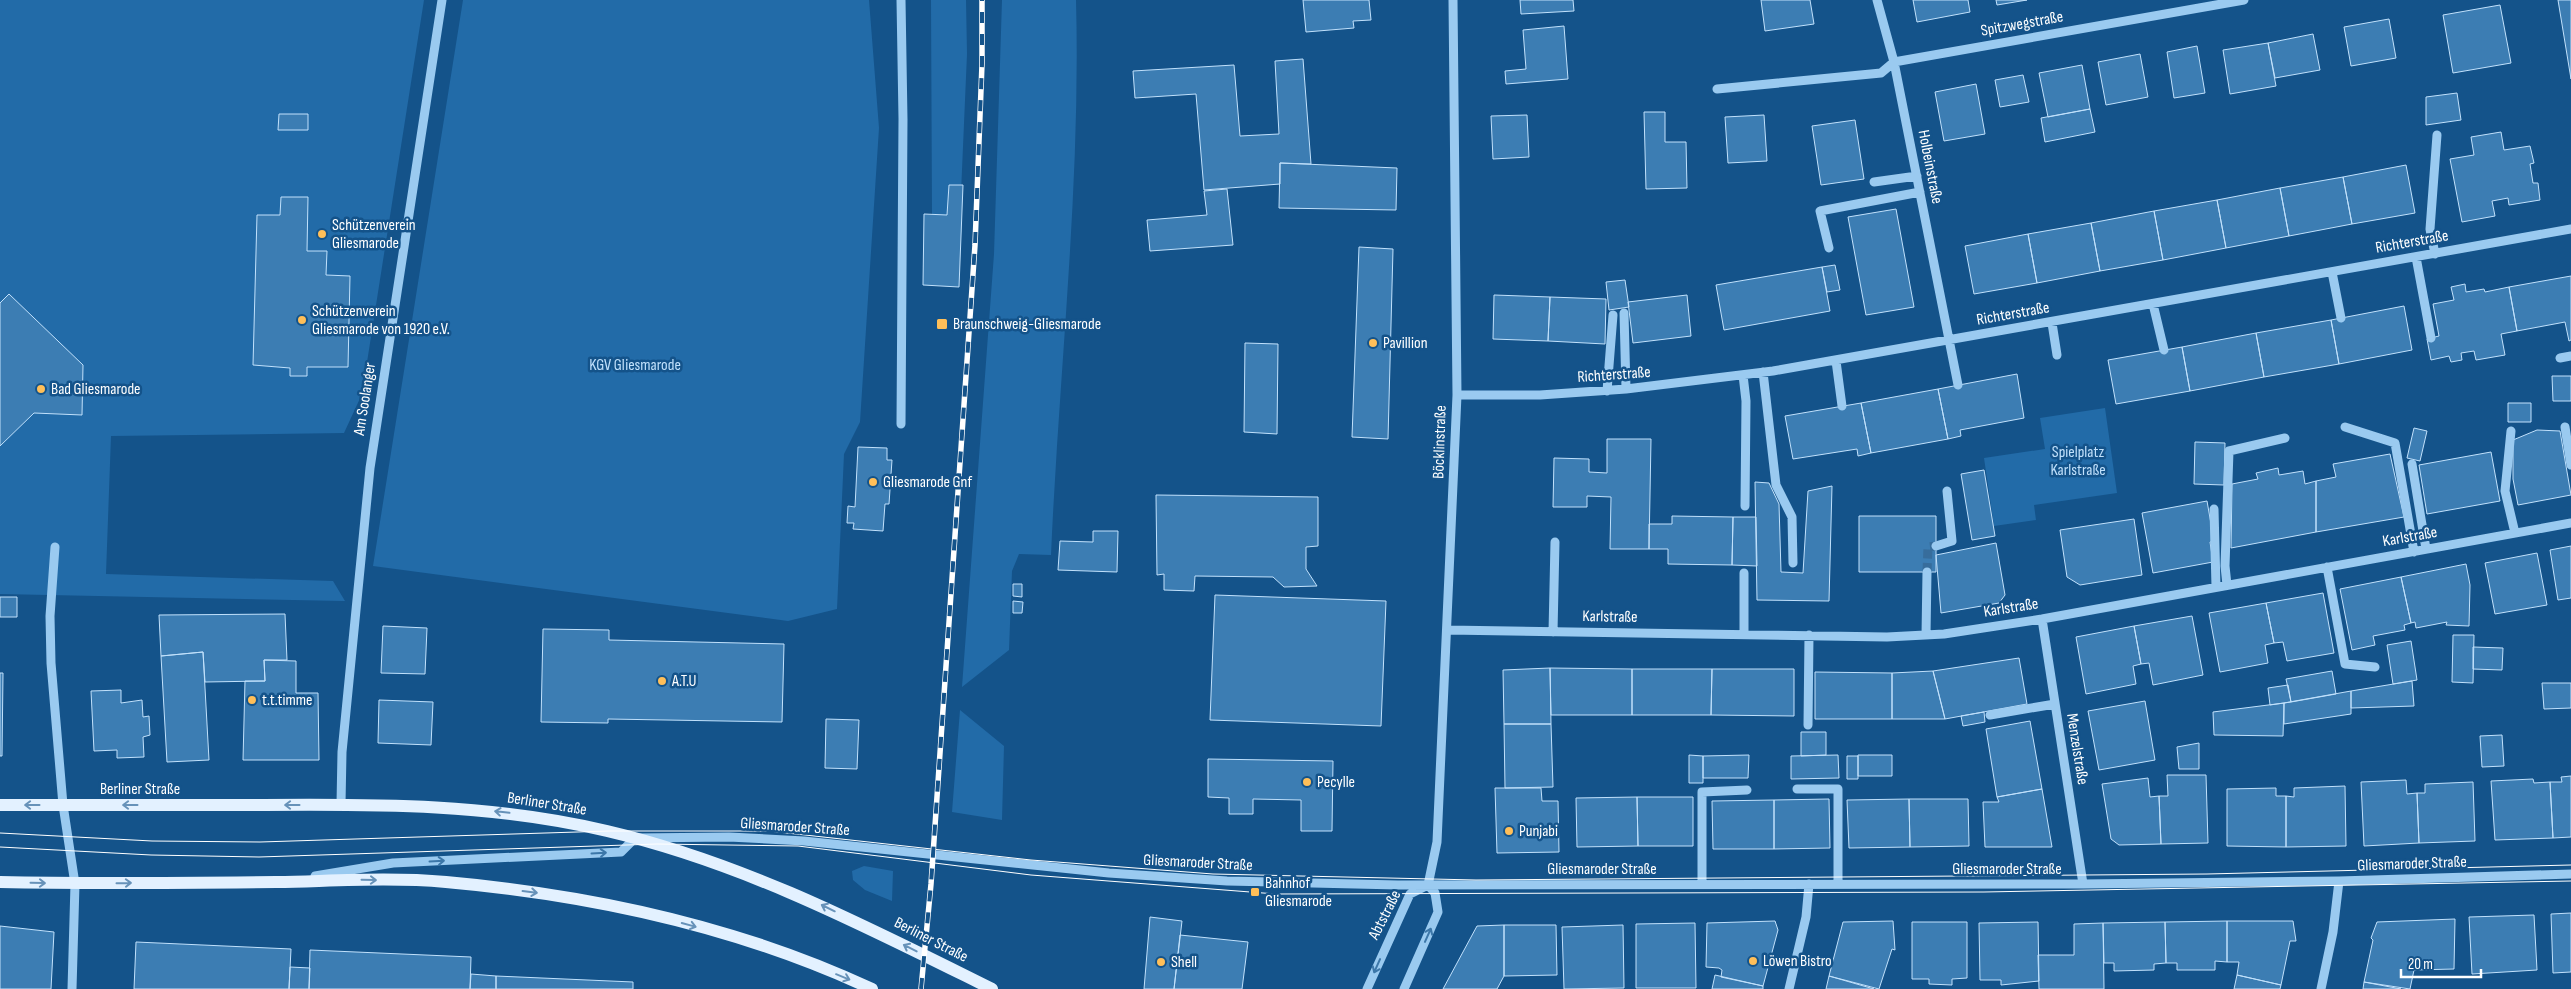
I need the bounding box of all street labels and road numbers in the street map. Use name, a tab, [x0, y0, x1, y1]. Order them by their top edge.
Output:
street label: Spitzwegstraße	[1979, 7, 2065, 41]
street label: Holbeinstraße	[1914, 128, 1946, 206]
street label: Richterstraße	[2374, 226, 2450, 258]
street label: Richterstraße	[1975, 298, 2051, 330]
street label: Am Soolanger	[350, 361, 380, 438]
street label: Richterstraße	[1577, 363, 1651, 387]
street label: Böcklinstraße	[1429, 405, 1451, 479]
street label: Karlstraße	[2381, 523, 2439, 551]
street label: Karlstraße	[1982, 594, 2040, 622]
street label: Karlstraße	[1582, 607, 1638, 627]
street label: Menzelstraße	[2062, 712, 2092, 786]
street label: Berliner Straße	[100, 780, 180, 799]
street label: Berliner Straße	[506, 788, 588, 820]
street label: Gliesmaroder Straße	[740, 814, 850, 840]
street label: Gliesmaroder Straße	[1143, 851, 1253, 875]
street label: Gliesmaroder Straße	[2357, 853, 2467, 875]
street label: Gliesmaroder Straße	[1547, 860, 1657, 879]
street label: Gliesmaroder Straße	[1952, 860, 2062, 879]
street label: Abtstraße	[1364, 887, 1405, 944]
street label: Berliner Straße	[891, 913, 971, 967]

